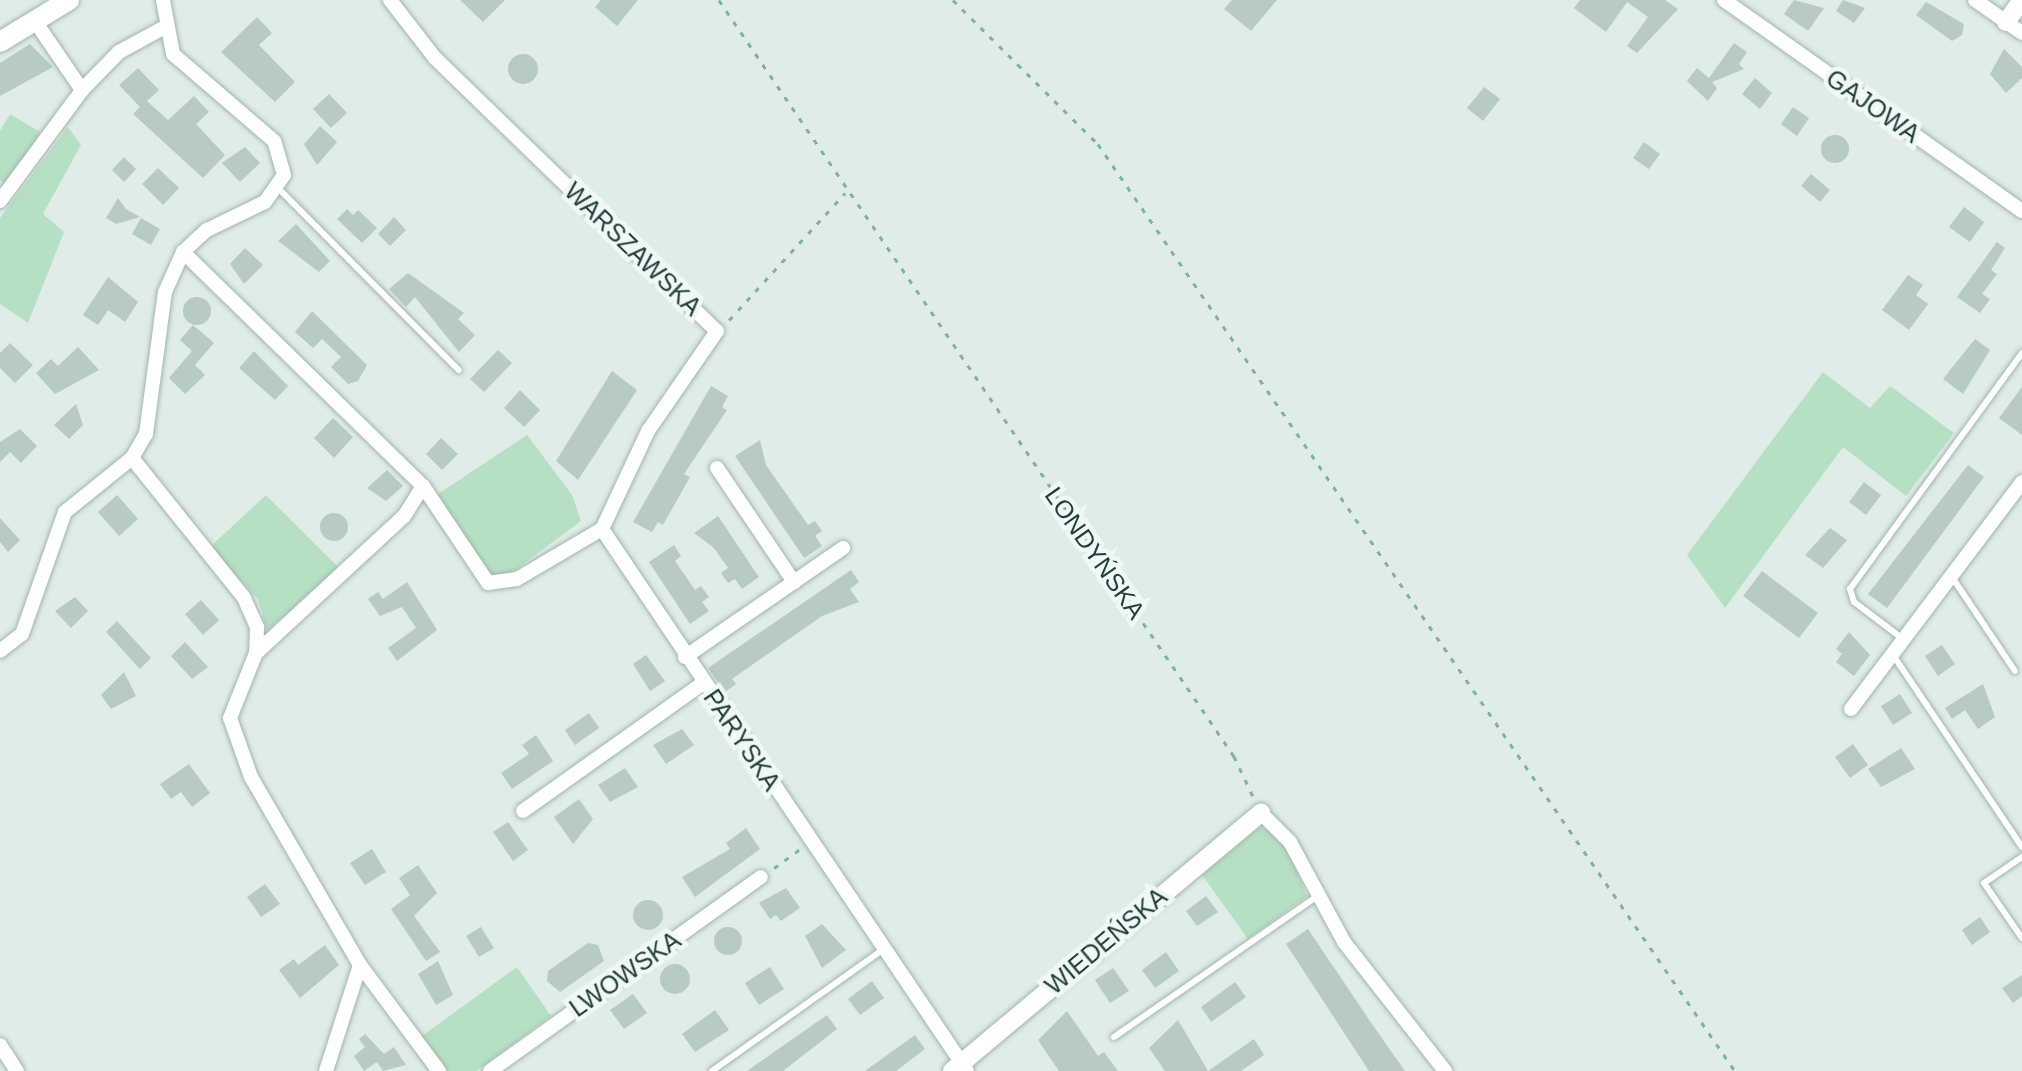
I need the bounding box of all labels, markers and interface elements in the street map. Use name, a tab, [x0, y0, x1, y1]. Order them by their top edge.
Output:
street label: GAJOWA	[1820, 63, 1926, 149]
street label: WARSZAWSKA	[558, 176, 708, 322]
street label: LONDYŃSKA	[1038, 481, 1152, 625]
street label: PARYSKA	[697, 684, 787, 796]
street label: WIEDEŃSKA	[1039, 881, 1173, 1001]
street label: LWOWSKA	[564, 925, 686, 1023]

